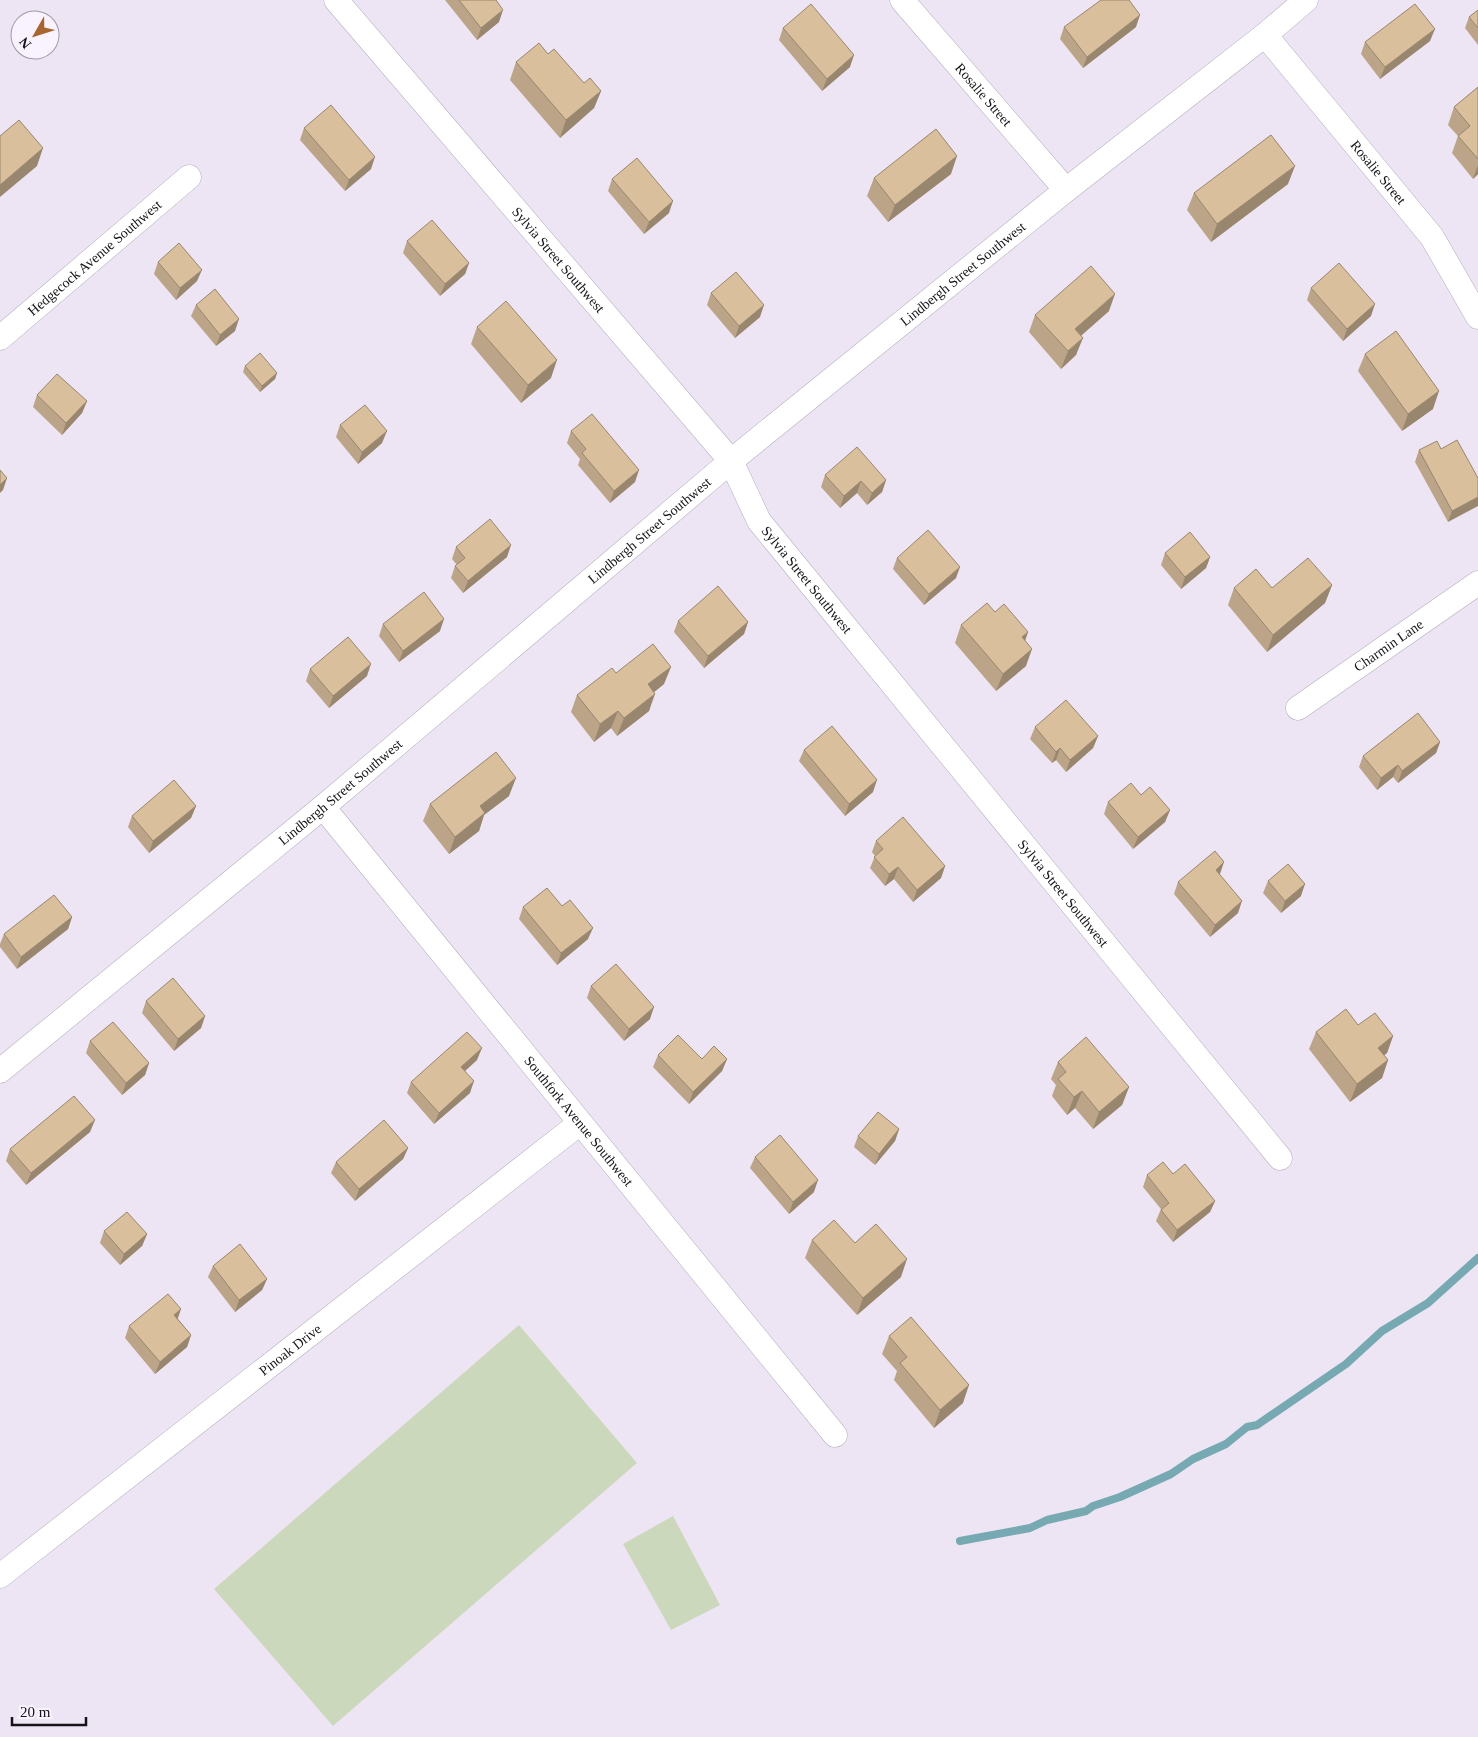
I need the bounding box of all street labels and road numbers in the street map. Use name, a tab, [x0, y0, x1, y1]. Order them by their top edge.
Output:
street label: Rosalie Street	[952, 60, 1015, 129]
street label: Rosalie Street	[1348, 137, 1409, 207]
street label: Hedgecock Avenue Southwest	[25, 197, 164, 318]
street label: Sylvia Street Southwest	[509, 204, 608, 315]
street label: Lindbergh Street Southwest	[897, 219, 1028, 329]
street label: Lindbergh Street Southwest	[585, 474, 714, 587]
street label: Sylvia Street Southwest	[759, 523, 855, 636]
street label: Charmin Lane	[1351, 616, 1426, 674]
street label: Lindbergh Street Southwest	[275, 736, 405, 848]
street label: Sylvia Street Southwest	[1015, 837, 1112, 950]
street label: Southfork Avenue Southwest	[522, 1053, 636, 1189]
street label: Pinoak Drive	[256, 1321, 324, 1378]

